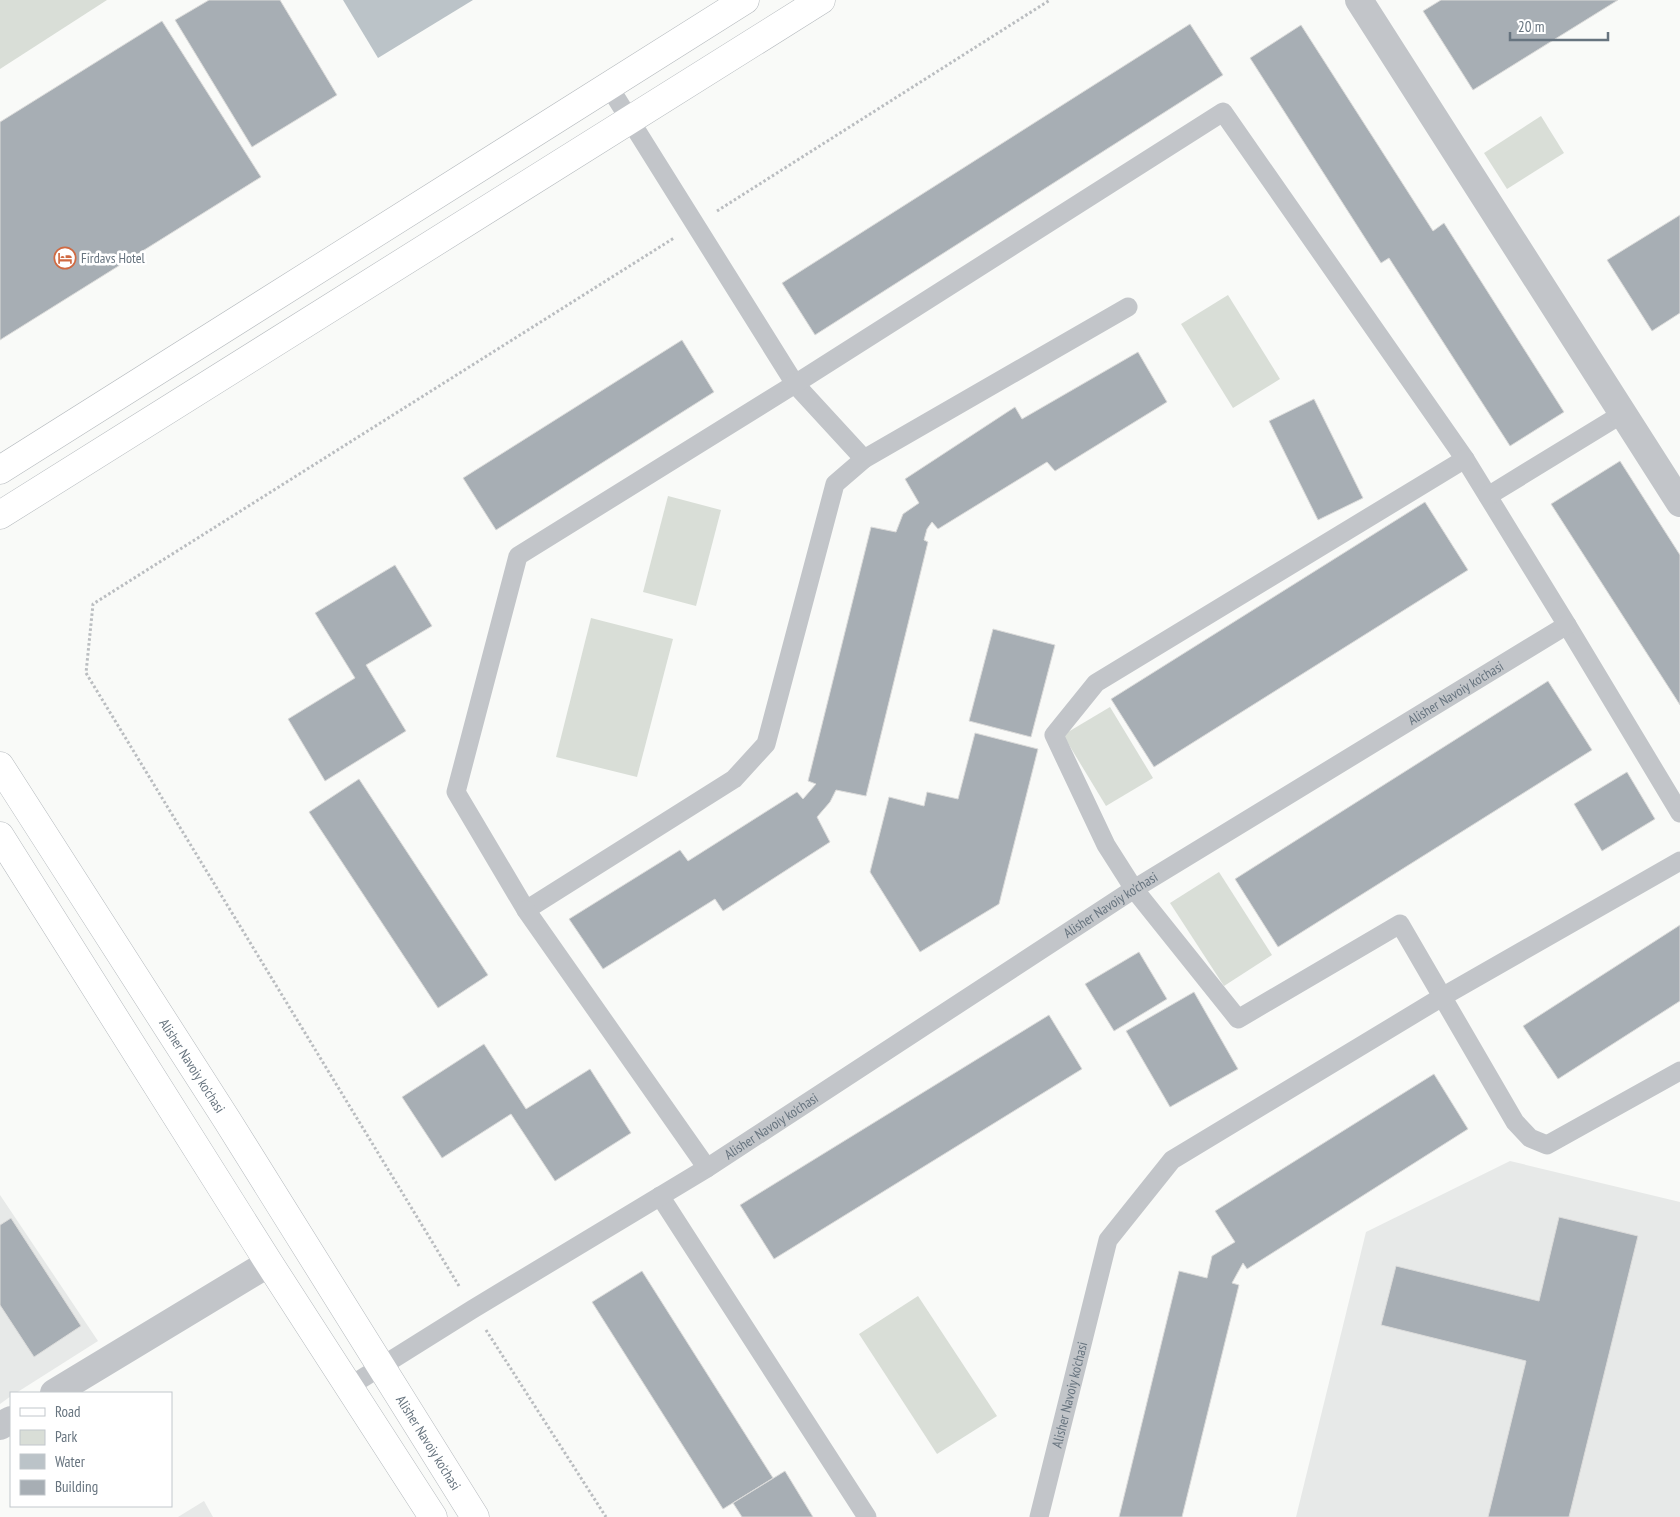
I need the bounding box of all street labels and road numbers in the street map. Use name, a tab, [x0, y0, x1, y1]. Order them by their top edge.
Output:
street label: Alisher Navoiy ko'chasi	[1405, 657, 1507, 729]
street label: Alisher Navoiy ko'chasi	[1060, 868, 1161, 942]
street label: Alisher Navoiy ko'chasi	[155, 1015, 229, 1116]
street label: Alisher Navoiy ko'chasi	[721, 1089, 822, 1163]
street label: Alisher Navoiy ko'chasi	[1048, 1340, 1091, 1450]
street label: Alisher Navoiy ko'chasi	[392, 1392, 465, 1494]

